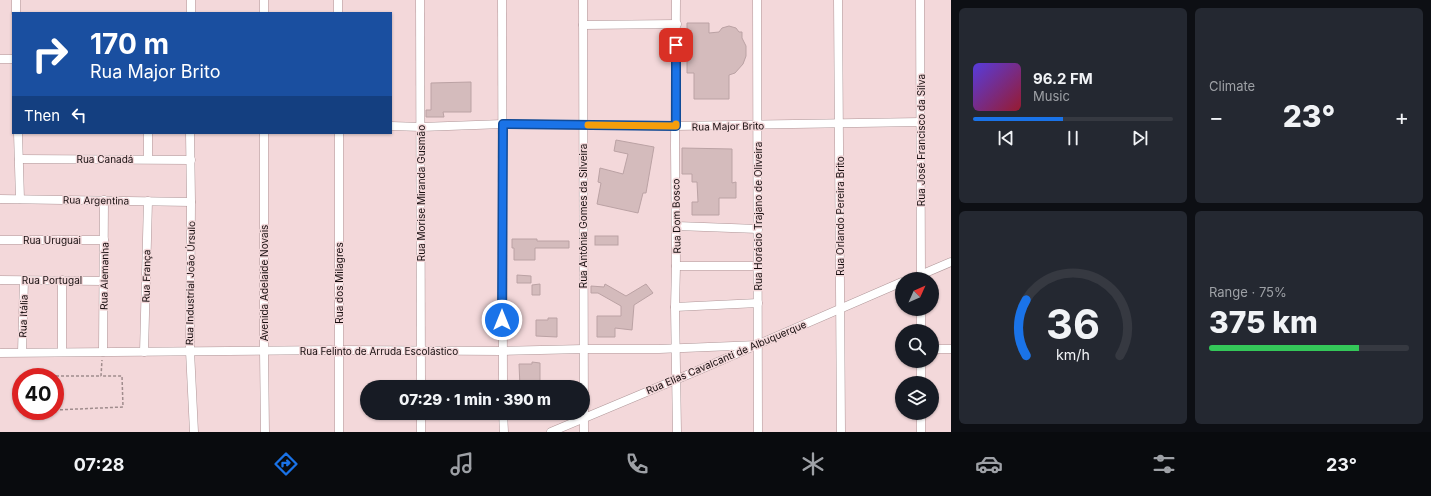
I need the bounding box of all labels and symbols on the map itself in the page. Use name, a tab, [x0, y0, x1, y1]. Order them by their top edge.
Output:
pin	[659, 28, 693, 62]
street label: Rua José Francisco da Silva	[915, 74, 927, 206]
street label: Rua Major Brito	[692, 119, 764, 133]
street label: Rua Morise Miranda Gusmão	[415, 125, 427, 261]
street label: Rua Horácio Trajano de Oliveira	[752, 142, 764, 290]
street label: Rua Antônia Gomes da Silveira	[577, 144, 589, 288]
street label: Rua Canadá	[77, 153, 133, 165]
street label: Rua Orlando Pereira Brito	[834, 156, 846, 276]
street label: Rua Dom Bosco	[669, 178, 683, 254]
street label: Rua Argentina	[63, 193, 129, 207]
street label: Rua Industrial João Úrsulo	[182, 221, 197, 345]
street label: Avenida Adelaide Novais	[258, 225, 270, 341]
street label: Rua Uruguai	[23, 234, 81, 246]
street label: Rua Alemanha	[97, 242, 111, 310]
street label: Rua dos Milagres	[333, 242, 345, 324]
street label: Rua França	[140, 249, 152, 303]
north arrow	[895, 272, 939, 316]
street label: Rua Portugal	[22, 274, 82, 286]
street label: Rua Itália	[16, 294, 30, 338]
position arrow	[481, 299, 523, 341]
street label: Rua Elias Cavalcanti de Albuquerque	[644, 318, 808, 396]
street label: Rua Felinto de Arruda Escolástico	[300, 345, 458, 357]
speed limit sign: 40	[12, 368, 64, 420]

